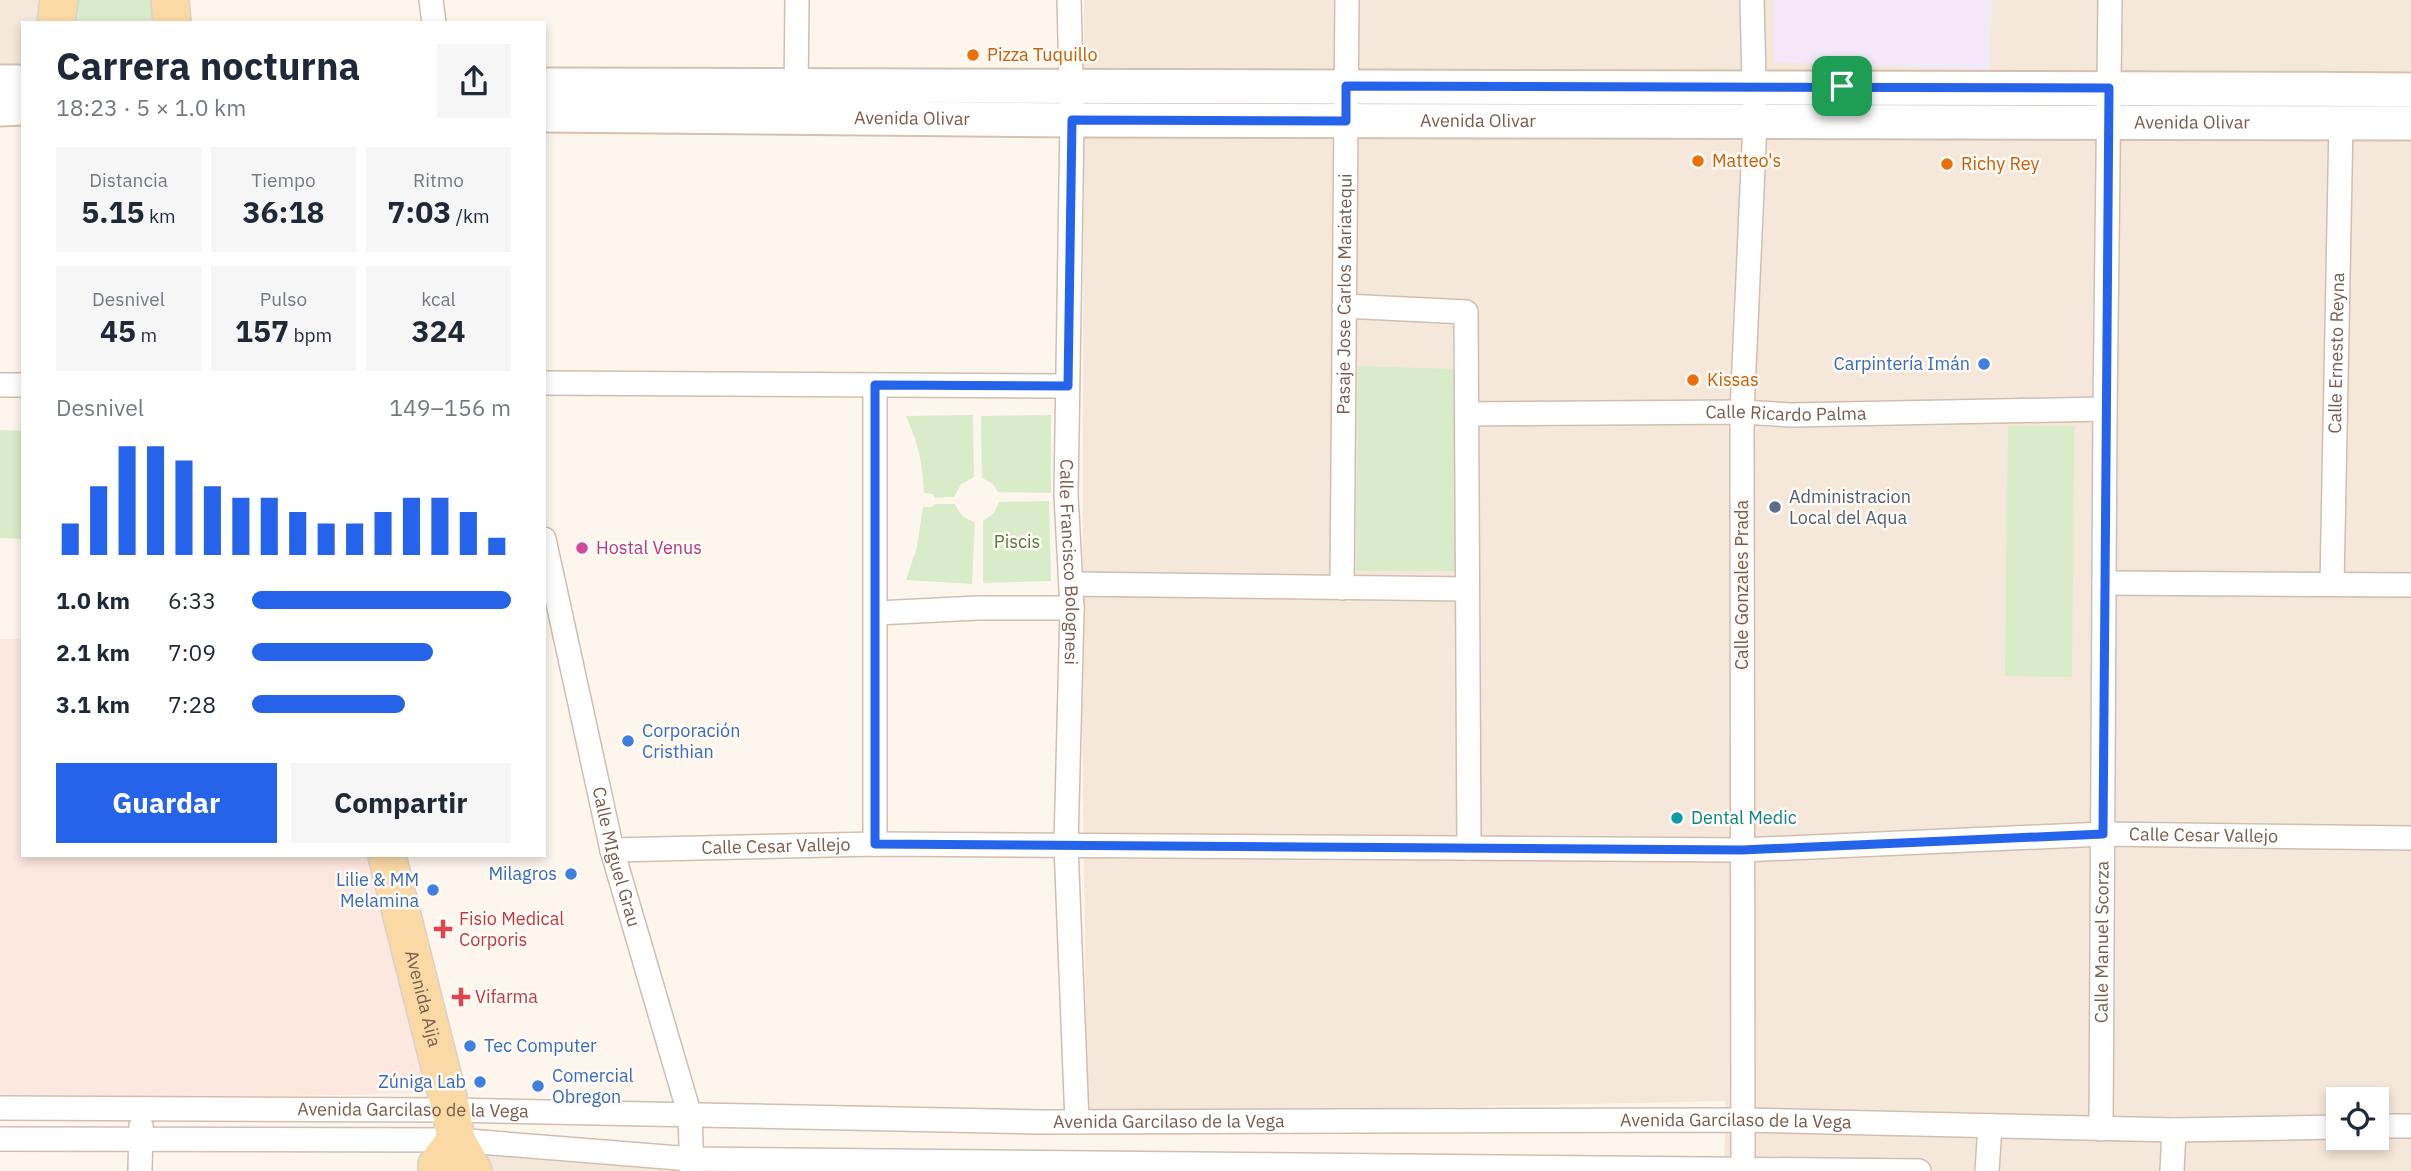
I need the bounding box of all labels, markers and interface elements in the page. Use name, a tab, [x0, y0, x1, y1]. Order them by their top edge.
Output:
text: Carrera nocturna	[56, 41, 360, 90]
place label: Pizza Tuquillo	[987, 43, 1098, 66]
button: share	[437, 44, 511, 118]
marker: Pizza Tuquillo	[965, 47, 981, 63]
pin	[1812, 56, 1872, 116]
icon: arrive	[1823, 67, 1861, 105]
text: 18:23 · 5 × 1.0 km	[56, 92, 246, 122]
street label: Avenida Olivar	[854, 106, 970, 130]
street label: Avenida Olivar	[1420, 109, 1536, 132]
street label: Avenida Olivar	[2134, 110, 2250, 134]
place label: Matteo's	[1712, 149, 1781, 172]
place label: Richy Rey	[1961, 152, 2039, 175]
marker: Matteo's	[1690, 153, 1706, 169]
marker: Richy Rey	[1939, 156, 1955, 172]
text: Distancia	[89, 168, 168, 192]
text: Tiempo	[251, 168, 316, 192]
text: Ritmo	[413, 168, 464, 192]
street label: Pasaje Jose Carlos Mariatequi	[1331, 173, 1357, 415]
text: 5.15	[81, 192, 145, 231]
text: 36:18	[243, 192, 324, 231]
text: 7:03	[387, 192, 451, 231]
text: km	[145, 204, 176, 228]
text: /km	[451, 204, 490, 228]
street label: Calle Ernesto Reyna	[2323, 272, 2349, 434]
text: Desnivel	[92, 287, 165, 311]
text: Pulso	[260, 287, 307, 311]
text: kcal	[421, 287, 456, 311]
text: 45	[100, 311, 136, 350]
text: 157	[235, 311, 289, 350]
text: 324	[412, 311, 466, 350]
text: m	[136, 323, 157, 347]
text: bpm	[289, 323, 332, 347]
place label: Carpintería Imán	[1834, 352, 1970, 375]
marker: Carpintería Imán	[1976, 356, 1992, 372]
place label: Kissas	[1707, 368, 1759, 391]
marker: Kissas	[1685, 372, 1701, 388]
text: Desnivel	[56, 392, 144, 422]
text: 149–156 m	[389, 392, 511, 422]
street label: Calle Ricardo Palma	[1705, 400, 1867, 426]
street label: Calle Francisco Bolognesi	[1055, 459, 1084, 665]
place label: Administracion Local del Aqua	[1789, 485, 1911, 529]
marker: Administracion Local del Aqua	[1767, 499, 1783, 515]
street label: Calle Gonzales Prada	[1730, 500, 1753, 670]
park label: Piscis	[994, 530, 1040, 553]
place label: Hostal Venus	[596, 536, 702, 559]
marker: Hostal Venus	[574, 540, 590, 556]
text: 1.0 km	[56, 585, 130, 615]
text: 6:33	[168, 585, 216, 615]
text: 2.1 km	[56, 637, 130, 667]
text: 7:09	[168, 637, 216, 667]
text: 3.1 km	[56, 689, 130, 719]
text: 7:28	[168, 689, 216, 719]
place label: Corporación Cristhian	[642, 719, 740, 763]
marker: Corporación Cristhian	[620, 733, 636, 749]
button: Guardar	[56, 763, 277, 843]
button: Compartir	[291, 763, 511, 843]
street label: Calle MIguel Grau	[587, 785, 646, 930]
place label: Dental Medic	[1691, 806, 1797, 829]
marker: Dental Medic	[1669, 810, 1685, 826]
street label: Calle Cesar Vallejo	[2129, 822, 2278, 847]
street label: Calle Cesar Vallejo	[701, 833, 851, 859]
street label: Calle Manuel Scorza	[2090, 860, 2113, 1023]
place label: Milagros	[489, 862, 557, 885]
marker: Milagros	[563, 866, 579, 882]
place label: Lilie & MM Melamina	[336, 868, 419, 912]
marker: Lilie & MM Melamina	[425, 882, 441, 898]
place label: Fisio Medical Corporis	[459, 907, 564, 951]
marker: Fisio Medical Corporis	[433, 919, 453, 939]
street label: Avenida Aija	[400, 948, 447, 1050]
place label: Vifarma	[475, 985, 538, 1008]
marker: Vifarma	[453, 989, 469, 1005]
place label: Tec Computer	[484, 1034, 597, 1057]
marker: Tec Computer	[462, 1038, 478, 1054]
place label: Comercial Obregon	[552, 1064, 634, 1108]
place label: Zúniga Lab	[378, 1070, 466, 1093]
marker: Zúniga Lab	[472, 1074, 488, 1090]
marker: Comercial Obregon	[530, 1078, 546, 1094]
map controls	[2326, 1087, 2389, 1150]
button: locate	[2326, 1087, 2389, 1150]
street label: Avenida Garcilaso de la Vega	[297, 1097, 529, 1123]
street label: Avenida Garcilaso de la Vega	[1620, 1108, 1852, 1134]
street label: Avenida Garcilaso de la Vega	[1053, 1109, 1285, 1133]

